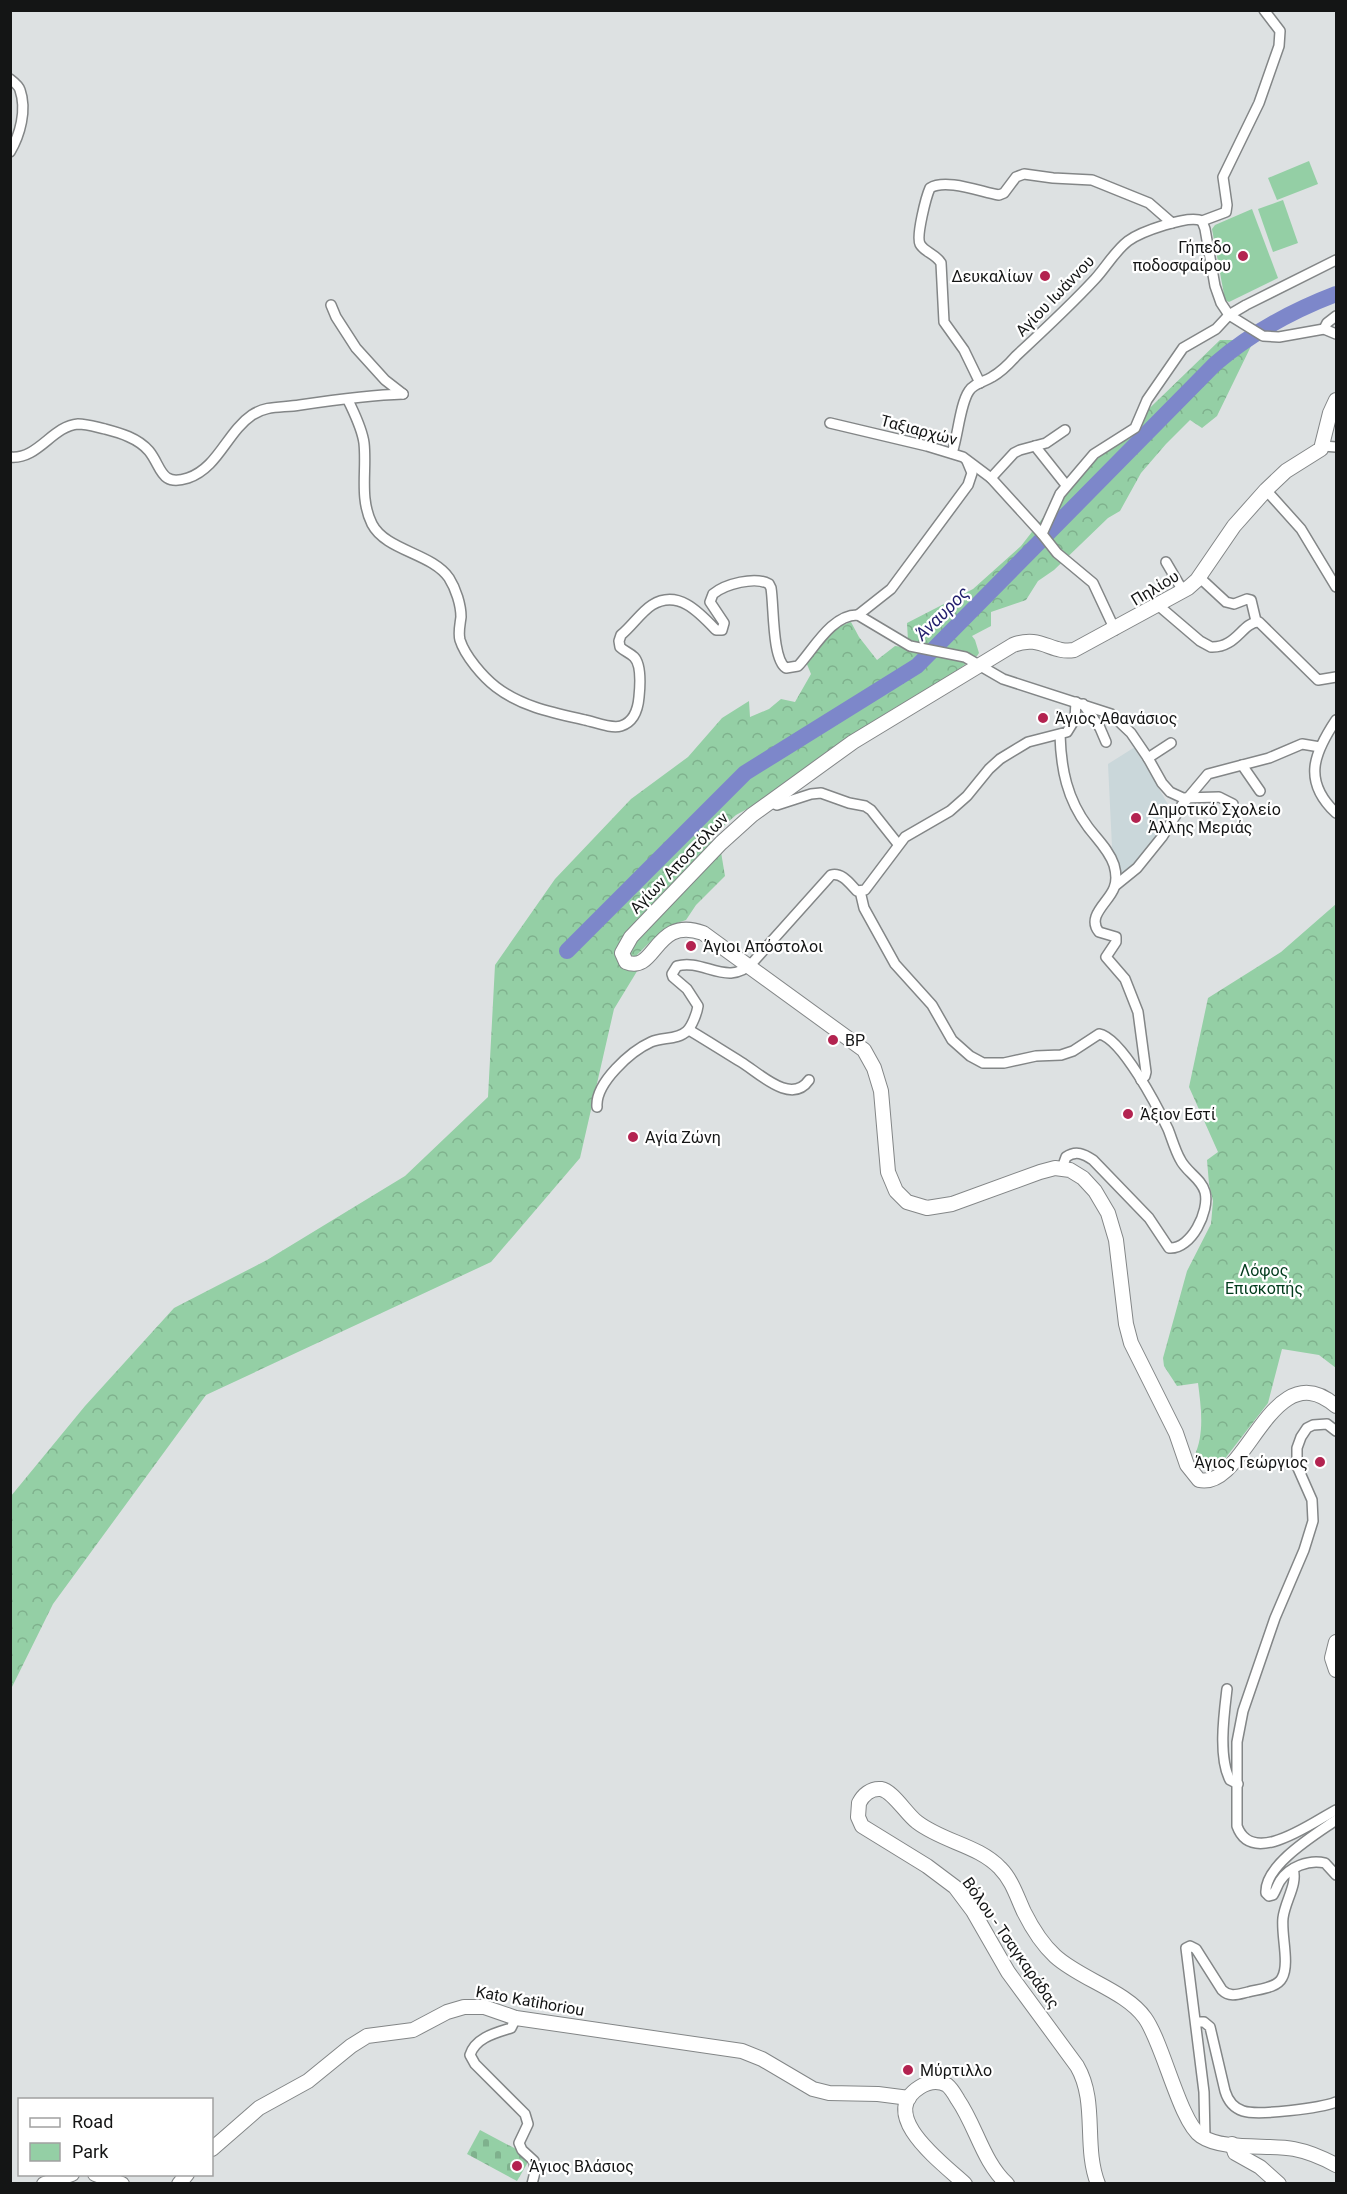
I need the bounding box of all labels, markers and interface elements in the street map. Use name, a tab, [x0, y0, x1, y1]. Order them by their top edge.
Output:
place label: Γήπεδο ποδοσφαίρου	[1133, 238, 1231, 275]
marker: Γήπεδο ποδοσφαίρου	[1236, 249, 1250, 263]
street label: Αγίου Ιωάννου	[1012, 252, 1098, 340]
place label: Δευκαλίων	[951, 267, 1033, 286]
marker: Δευκαλίων	[1038, 269, 1052, 283]
street label: Ταξιαρχών	[879, 411, 960, 449]
street label: Πηλίου	[1128, 566, 1182, 610]
water label: Άναυρος	[910, 582, 973, 645]
place label: Άγιος Αθανάσιος	[1055, 709, 1177, 728]
marker: Άγιος Αθανάσιος	[1036, 711, 1050, 725]
place label: Δημοτικό Σχολείο Άλλης Μεριάς	[1148, 800, 1281, 837]
street label: Αγίων Αποστόλων	[626, 808, 732, 918]
marker: Δημοτικό Σχολείο Άλλης Μεριάς	[1129, 811, 1143, 825]
place label: Άγιοι Απόστολοι	[703, 937, 823, 956]
marker: Άγιοι Απόστολοι	[684, 939, 698, 953]
place label: BP	[845, 1031, 865, 1050]
marker: BP	[826, 1033, 840, 1047]
place label: Άξιον Εστί	[1140, 1105, 1216, 1124]
marker: Άξιον Εστί	[1121, 1107, 1135, 1121]
place label: Αγία Ζώνη	[645, 1128, 721, 1147]
marker: Αγία Ζώνη	[626, 1130, 640, 1144]
park label: Λόφος Επισκοπής	[1225, 1261, 1303, 1298]
place label: Άγιος Γεώργιος	[1194, 1453, 1308, 1472]
marker: Άγιος Γεώργιος	[1313, 1455, 1327, 1469]
street label: Βόλου - Τσαγκαράδας	[959, 1874, 1063, 2012]
street label: Kato Katihoriou	[474, 1982, 586, 2020]
place label: Μύρτιλλο	[920, 2061, 992, 2080]
marker: Μύρτιλλο	[901, 2063, 915, 2077]
legend	[18, 2098, 213, 2176]
text: Road	[72, 2111, 113, 2132]
text: Park	[72, 2141, 109, 2162]
place label: Άγιος Βλάσιος	[529, 2157, 634, 2176]
marker: Άγιος Βλάσιος	[510, 2159, 524, 2173]

